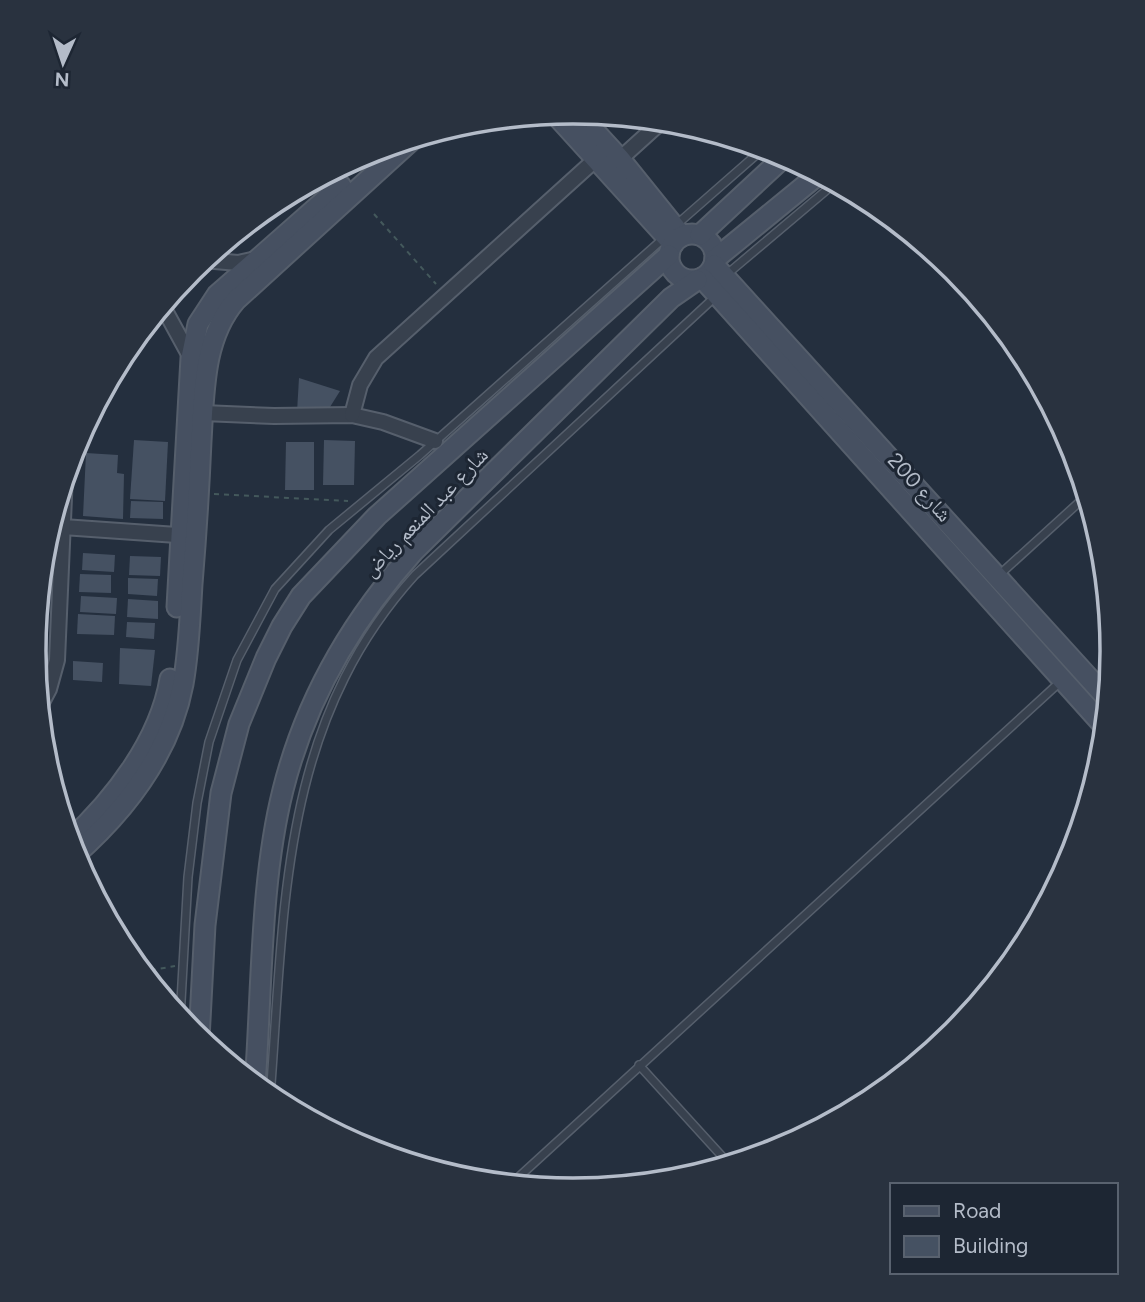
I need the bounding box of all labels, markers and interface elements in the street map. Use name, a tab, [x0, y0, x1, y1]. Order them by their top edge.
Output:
north arrow	[28, 28, 98, 98]
text: N	[54, 68, 70, 91]
street label: شارع عبد المنعم رياض	[357, 442, 494, 583]
street label: شارع 200	[882, 448, 957, 527]
legend	[890, 1183, 1117, 1274]
text: Road	[953, 1198, 1001, 1223]
text: Building	[953, 1233, 1028, 1258]

